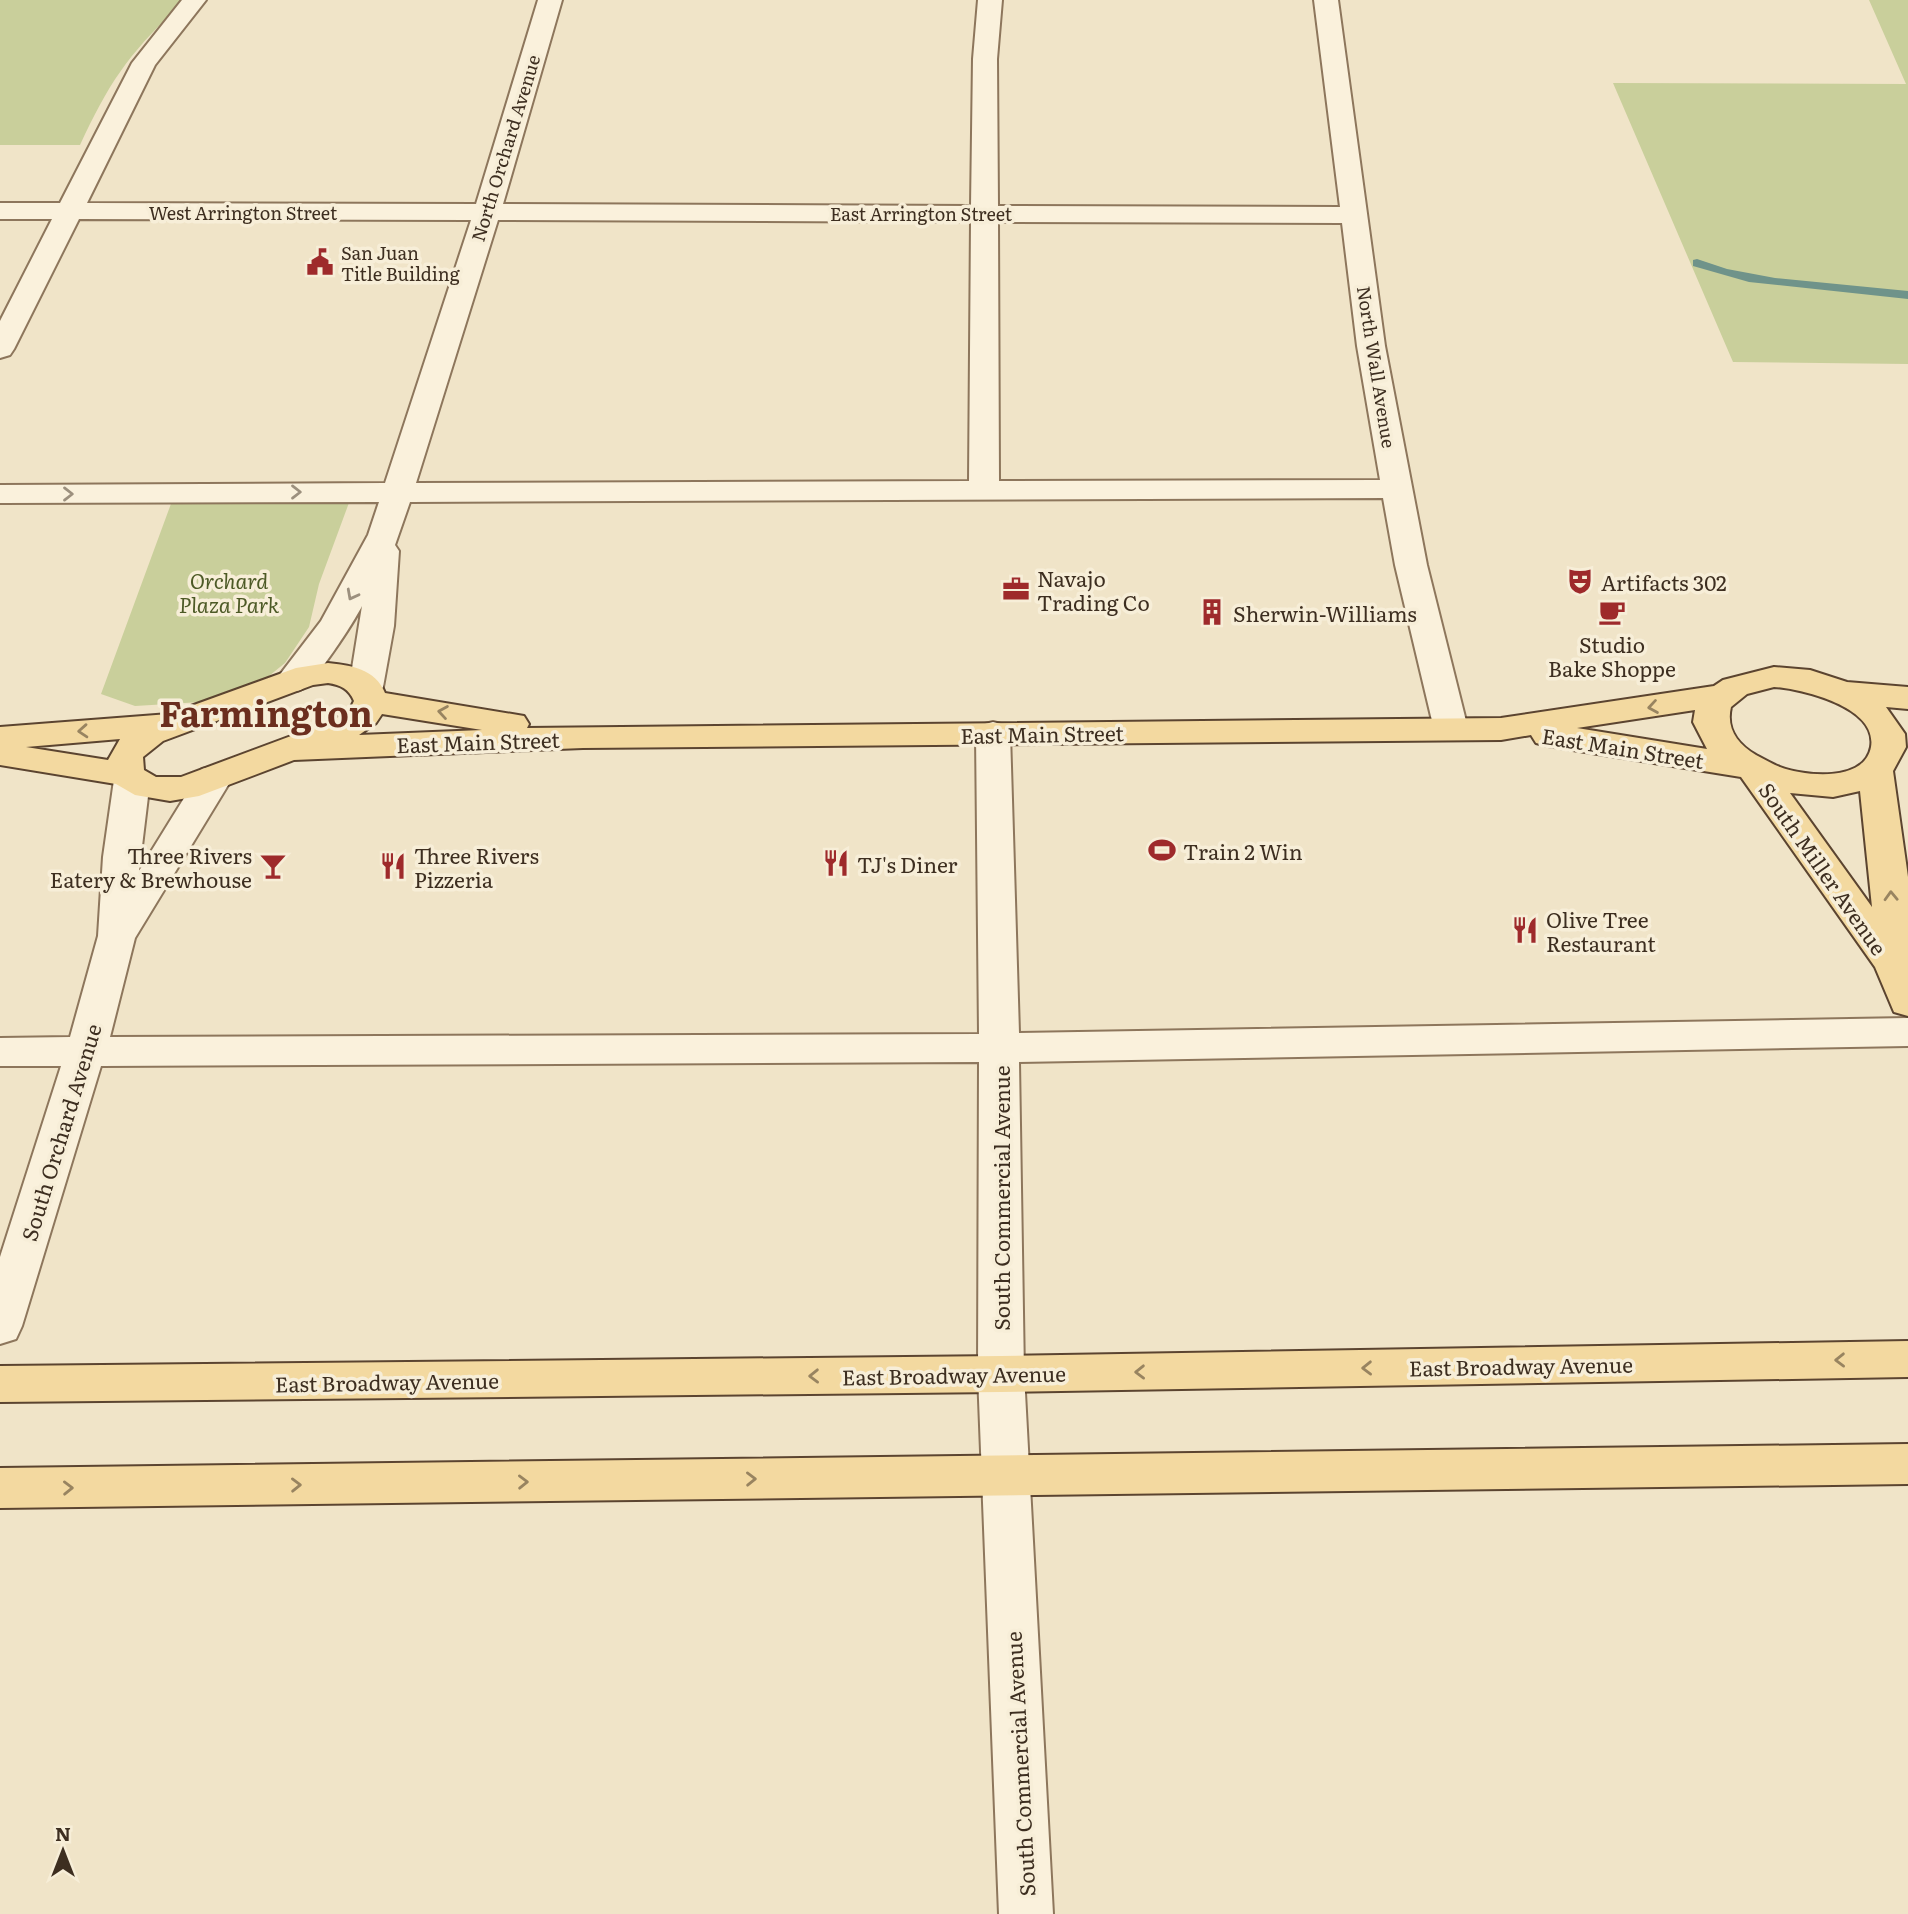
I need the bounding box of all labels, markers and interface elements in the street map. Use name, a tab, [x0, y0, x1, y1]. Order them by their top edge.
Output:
street label: North Orchard Avenue	[464, 51, 546, 245]
street label: West Arrington Street	[149, 199, 338, 226]
street label: East Arrington Street	[830, 200, 1013, 227]
place label: San Juan Title Building	[341, 239, 461, 287]
public building icon: San Juan Title Building	[305, 247, 335, 277]
street label: North Wall Avenue	[1351, 284, 1403, 450]
one-way arrow	[291, 484, 301, 500]
one-way arrow	[63, 486, 74, 502]
place label: Navajo Trading Co	[1037, 562, 1150, 617]
park label: Orchard Plaza Park	[179, 564, 280, 619]
theatre icon: Artifacts 302	[1565, 566, 1595, 596]
place label: Artifacts 302	[1601, 566, 1727, 597]
office icon: Navajo Trading Co	[1001, 574, 1031, 604]
one-way arrow	[346, 588, 360, 601]
building icon: Sherwin-Williams	[1197, 597, 1227, 627]
place label: Sherwin-Williams	[1233, 597, 1417, 628]
cafe icon: Studio Bake Shoppe	[1597, 597, 1627, 627]
place label: Studio Bake Shoppe	[1548, 628, 1676, 683]
district label: Farmington	[159, 686, 373, 738]
one-way arrow	[1647, 699, 1659, 714]
one-way arrow	[437, 705, 449, 720]
street label: East Main Street	[960, 716, 1125, 750]
street label: East Main Street	[1540, 719, 1707, 775]
one-way arrow	[77, 723, 88, 738]
street label: East Main Street	[396, 723, 561, 759]
street label: South Miller Avenue	[1753, 775, 1895, 961]
sports icon: Train 2 Win	[1147, 835, 1177, 865]
place label: Train 2 Win	[1183, 835, 1303, 866]
place label: Three Rivers Eatery & Brewhouse	[50, 839, 252, 894]
place label: Three Rivers Pizzeria	[414, 839, 539, 894]
restaurant icon: TJ's Diner	[821, 848, 851, 878]
place label: TJ's Diner	[857, 848, 958, 879]
bar icon: Three Rivers Eatery & Brewhouse	[258, 851, 288, 881]
restaurant icon: Three Rivers Pizzeria	[378, 851, 408, 881]
one-way arrow	[1883, 890, 1898, 901]
place label: Olive Tree Restaurant	[1546, 903, 1656, 958]
restaurant icon: Olive Tree Restaurant	[1510, 915, 1540, 945]
street label: South Orchard Avenue	[12, 1020, 108, 1244]
street label: South Commercial Avenue	[985, 1065, 1016, 1331]
street label: East Broadway Avenue	[1409, 1348, 1633, 1382]
one-way arrow	[1834, 1352, 1845, 1368]
street label: East Broadway Avenue	[842, 1357, 1066, 1391]
one-way arrow	[1362, 1360, 1372, 1376]
street label: East Broadway Avenue	[275, 1364, 499, 1398]
one-way arrow	[1134, 1364, 1145, 1380]
one-way arrow	[809, 1368, 819, 1384]
one-way arrow	[745, 1472, 756, 1487]
one-way arrow	[518, 1474, 529, 1490]
one-way arrow	[291, 1477, 301, 1493]
one-way arrow	[63, 1480, 74, 1495]
street label: South Commercial Avenue	[997, 1631, 1041, 1897]
north arrow	[28, 1816, 98, 1886]
text: N	[55, 1819, 71, 1847]

